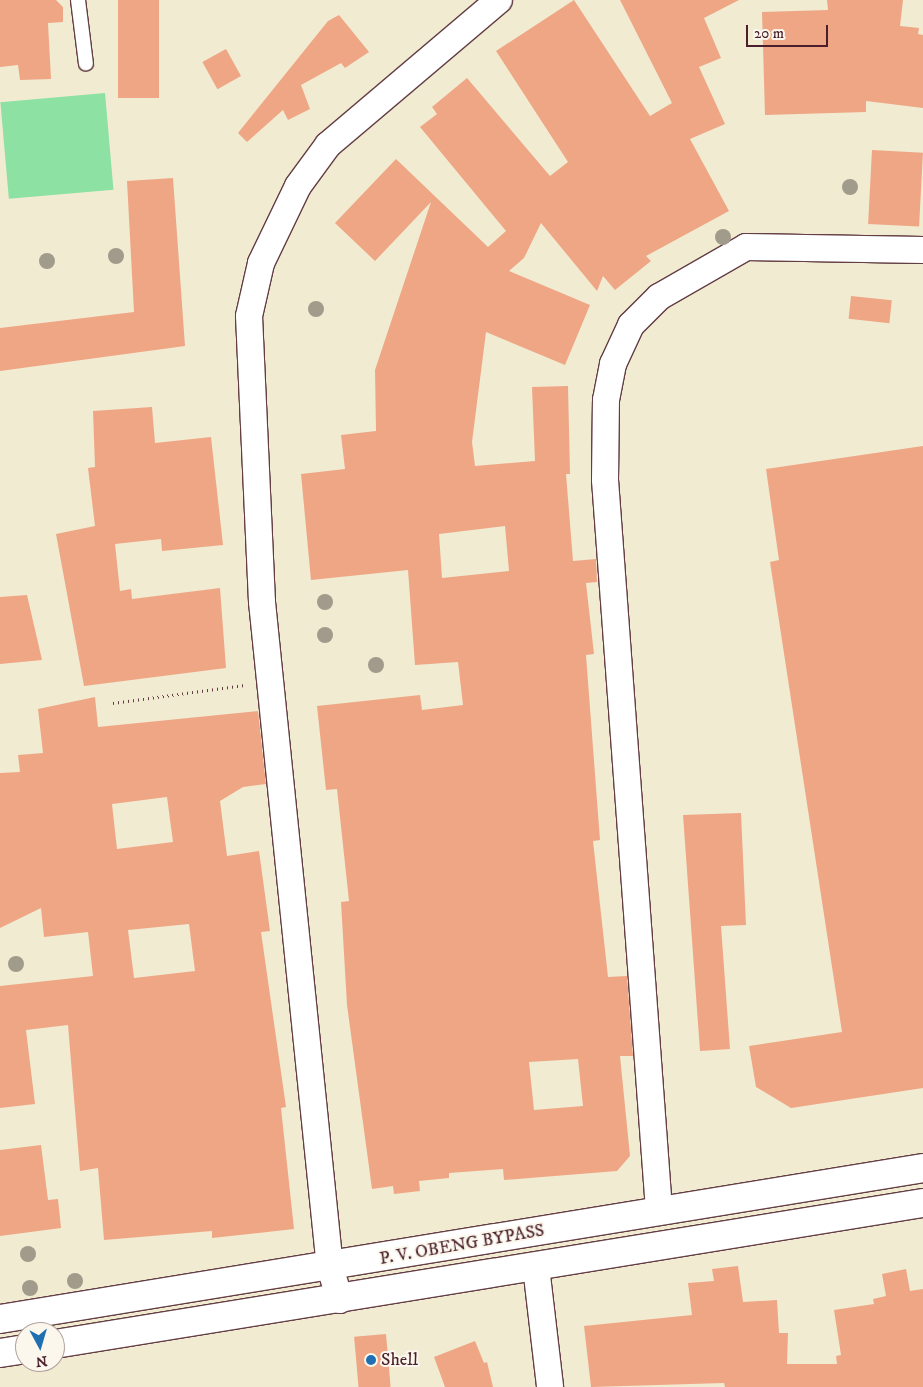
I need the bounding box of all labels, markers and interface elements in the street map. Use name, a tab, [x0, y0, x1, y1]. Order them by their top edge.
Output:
scale bar	[748, 15, 830, 47]
text: 20 m	[754, 24, 784, 43]
street label: P. V. OBENG BYPASS	[378, 1220, 546, 1270]
north arrow	[15, 1322, 65, 1372]
place label: Shell	[381, 1349, 418, 1371]
text: N	[35, 1351, 48, 1370]
marker: Shell	[365, 1354, 377, 1366]

